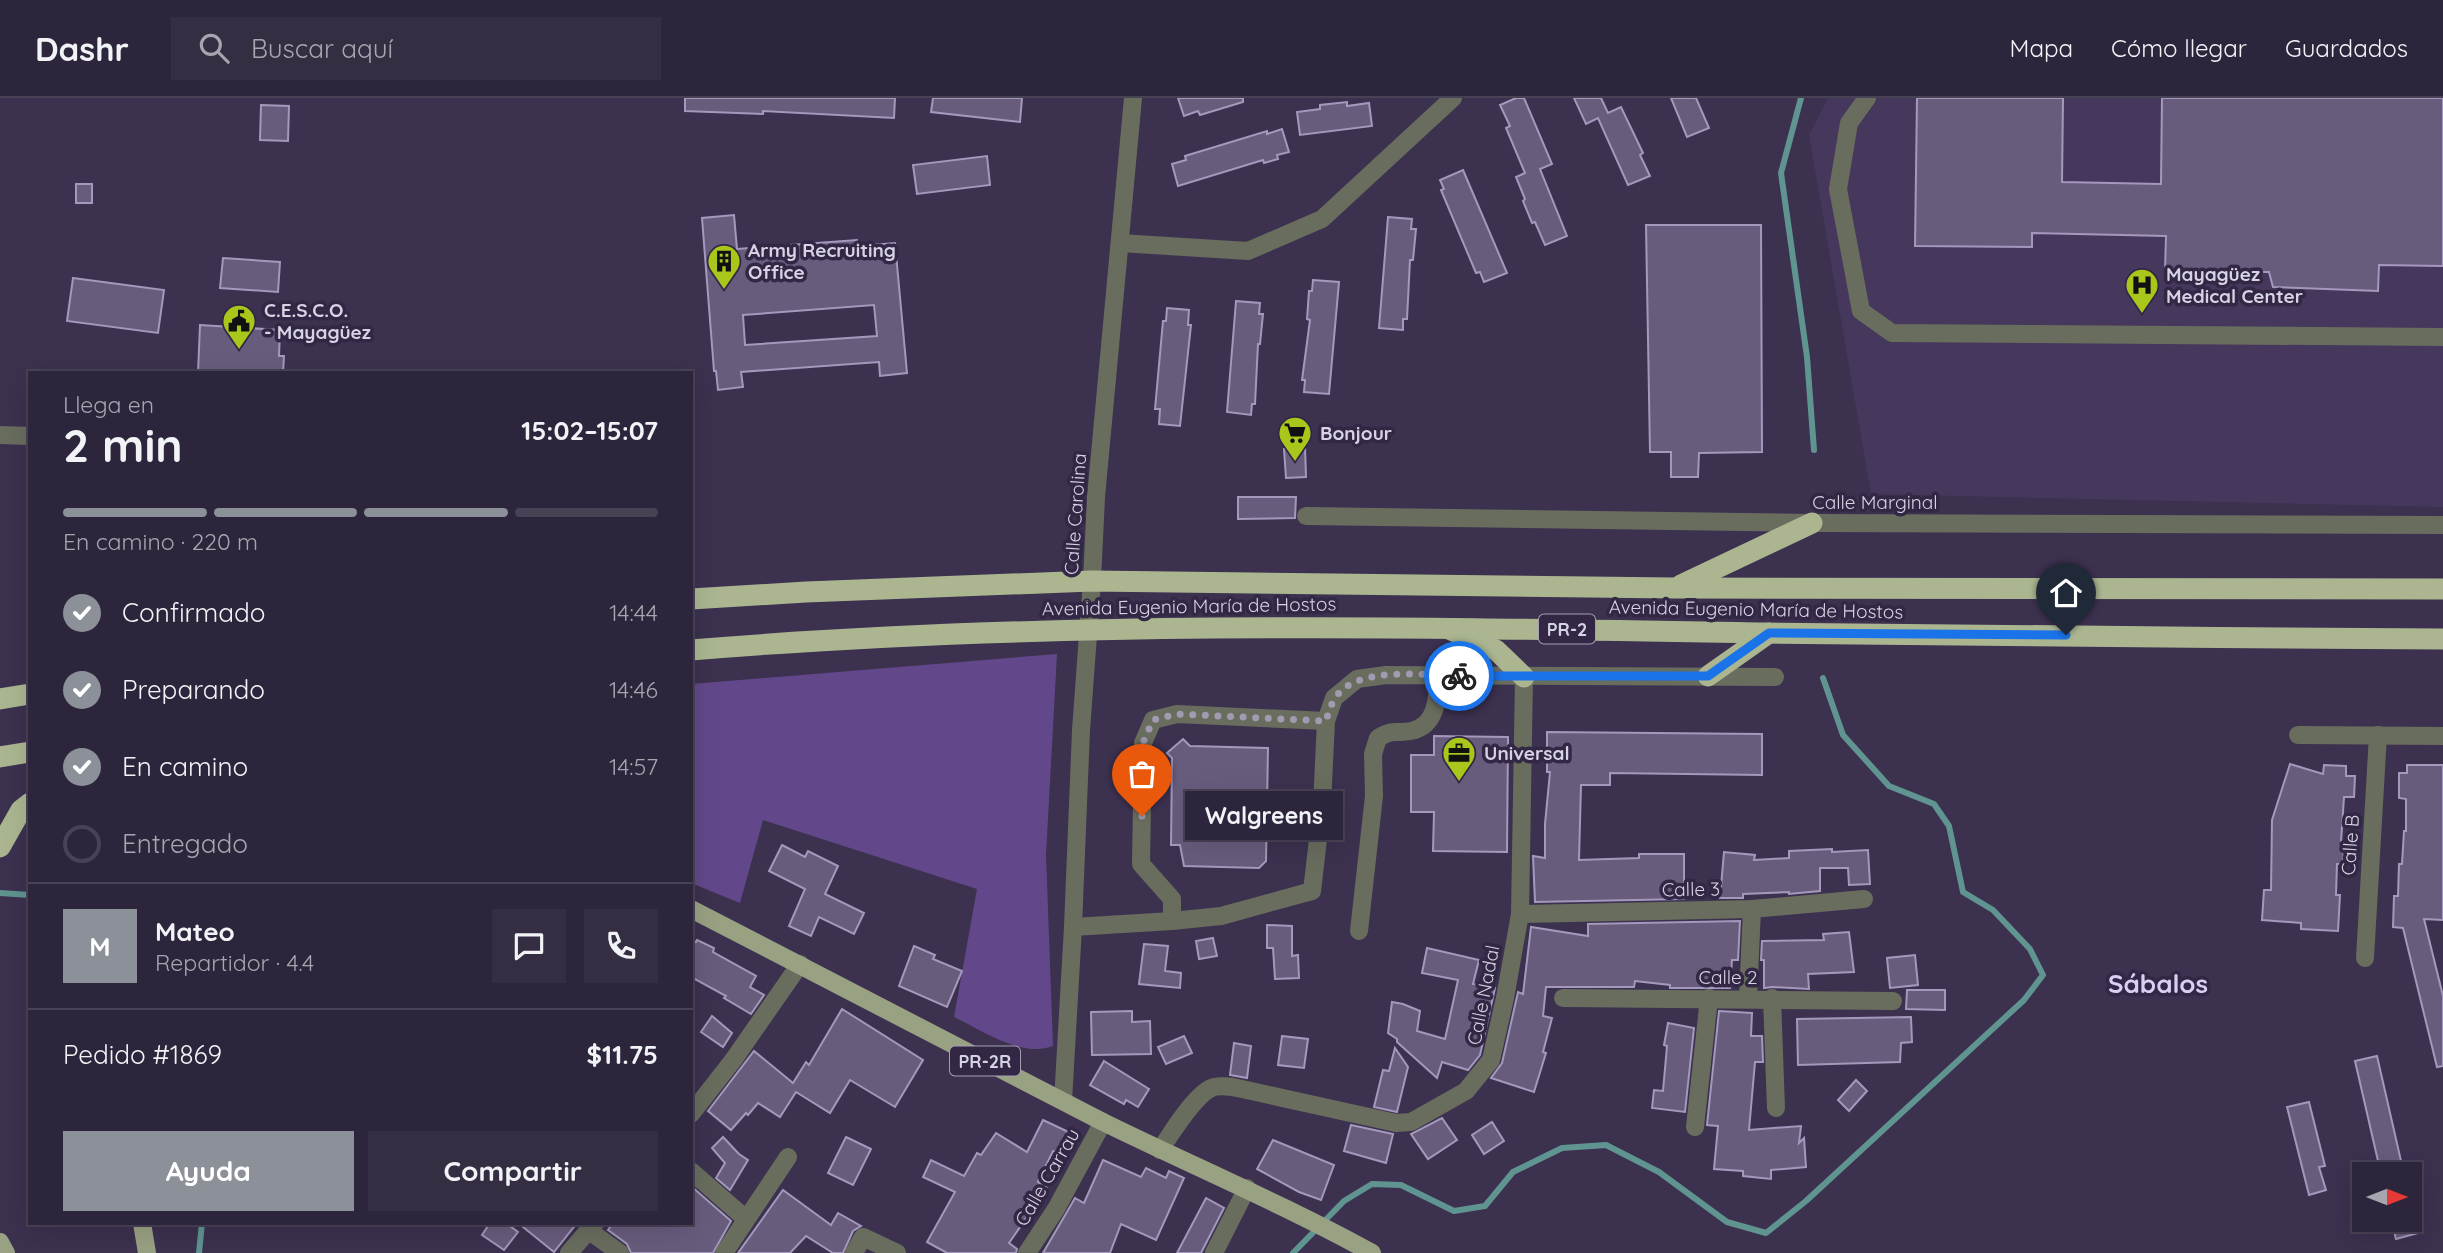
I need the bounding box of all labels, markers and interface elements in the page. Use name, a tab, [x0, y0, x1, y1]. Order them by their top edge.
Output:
search box	[171, 17, 661, 80]
text: Dashr	[35, 28, 129, 69]
icon: search	[195, 29, 233, 67]
text: Buscar aquí	[251, 32, 393, 65]
text: Mapa	[2010, 33, 2073, 63]
text: Cómo llegar	[2111, 33, 2247, 63]
text: Guardados	[2285, 33, 2408, 63]
place label: Army Recruiting Office	[748, 238, 896, 284]
building icon: Army Recruiting Office	[705, 242, 743, 291]
place label: Mayagüez Medical Center	[2166, 262, 2303, 308]
hospital icon: Mayagüez Medical Center	[2123, 266, 2161, 315]
place label: C.E.S.C.O. - Mayagüez	[264, 298, 371, 344]
public building icon: C.E.S.C.O. - Mayagüez	[220, 302, 258, 351]
text: Llega en	[63, 390, 154, 419]
text: 15:02–15:07	[521, 414, 658, 447]
supermarket icon: Bonjour	[1276, 414, 1314, 463]
text: 2 min	[63, 416, 183, 474]
place label: Bonjour	[1320, 421, 1392, 445]
street label: Calle Carolina	[1059, 452, 1091, 576]
street label: Calle Marginal	[1812, 490, 1938, 514]
text: En camino · 220 m	[63, 527, 258, 556]
pin	[2036, 563, 2096, 635]
icon: home	[2047, 574, 2085, 612]
street label: Avenida Eugenio María de Hostos	[1042, 591, 1336, 621]
icon: check	[63, 594, 101, 632]
street label: Avenida Eugenio María de Hostos	[1609, 594, 1903, 624]
text: Confirmado	[122, 596, 266, 629]
text: 14:44	[609, 598, 658, 627]
road number: PR-2	[1539, 614, 1595, 644]
courier	[1424, 641, 1494, 711]
icon: bike	[1440, 657, 1478, 695]
icon: check	[63, 671, 101, 709]
text: Preparando	[122, 673, 265, 706]
text: 14:46	[609, 675, 658, 704]
office icon: Universal	[1440, 734, 1478, 783]
place label: Universal	[1484, 741, 1570, 765]
pin	[1112, 744, 1172, 816]
icon: check	[63, 748, 101, 786]
text: En camino	[122, 750, 248, 783]
text: 14:57	[609, 752, 658, 781]
icon: bag	[1123, 755, 1161, 793]
callout: Walgreens	[1184, 792, 1342, 840]
text: Walgreens	[1205, 801, 1323, 830]
street label: Calle B	[2336, 814, 2364, 876]
text: Entregado	[122, 827, 248, 860]
street label: Calle 3	[1662, 876, 1720, 902]
button: chat	[492, 909, 566, 983]
button: phone	[584, 909, 658, 983]
text: Mateo	[155, 915, 235, 948]
text: M	[89, 930, 111, 963]
street label: Calle Nadal	[1462, 943, 1504, 1047]
text: Repartidor · 4.4	[155, 948, 314, 977]
street label: Calle 2	[1699, 965, 1757, 989]
district label: Sábalos	[2108, 967, 2208, 1000]
text: Pedido #1869	[63, 1038, 222, 1071]
text: $11.75	[587, 1038, 658, 1071]
road number: PR-2R	[950, 1046, 1020, 1076]
street label: Calle Carrau	[1009, 1124, 1085, 1230]
button: Ayuda	[63, 1131, 354, 1211]
button: Compartir	[368, 1131, 658, 1211]
north arrow	[2352, 1162, 2422, 1232]
map controls	[2352, 1162, 2422, 1232]

